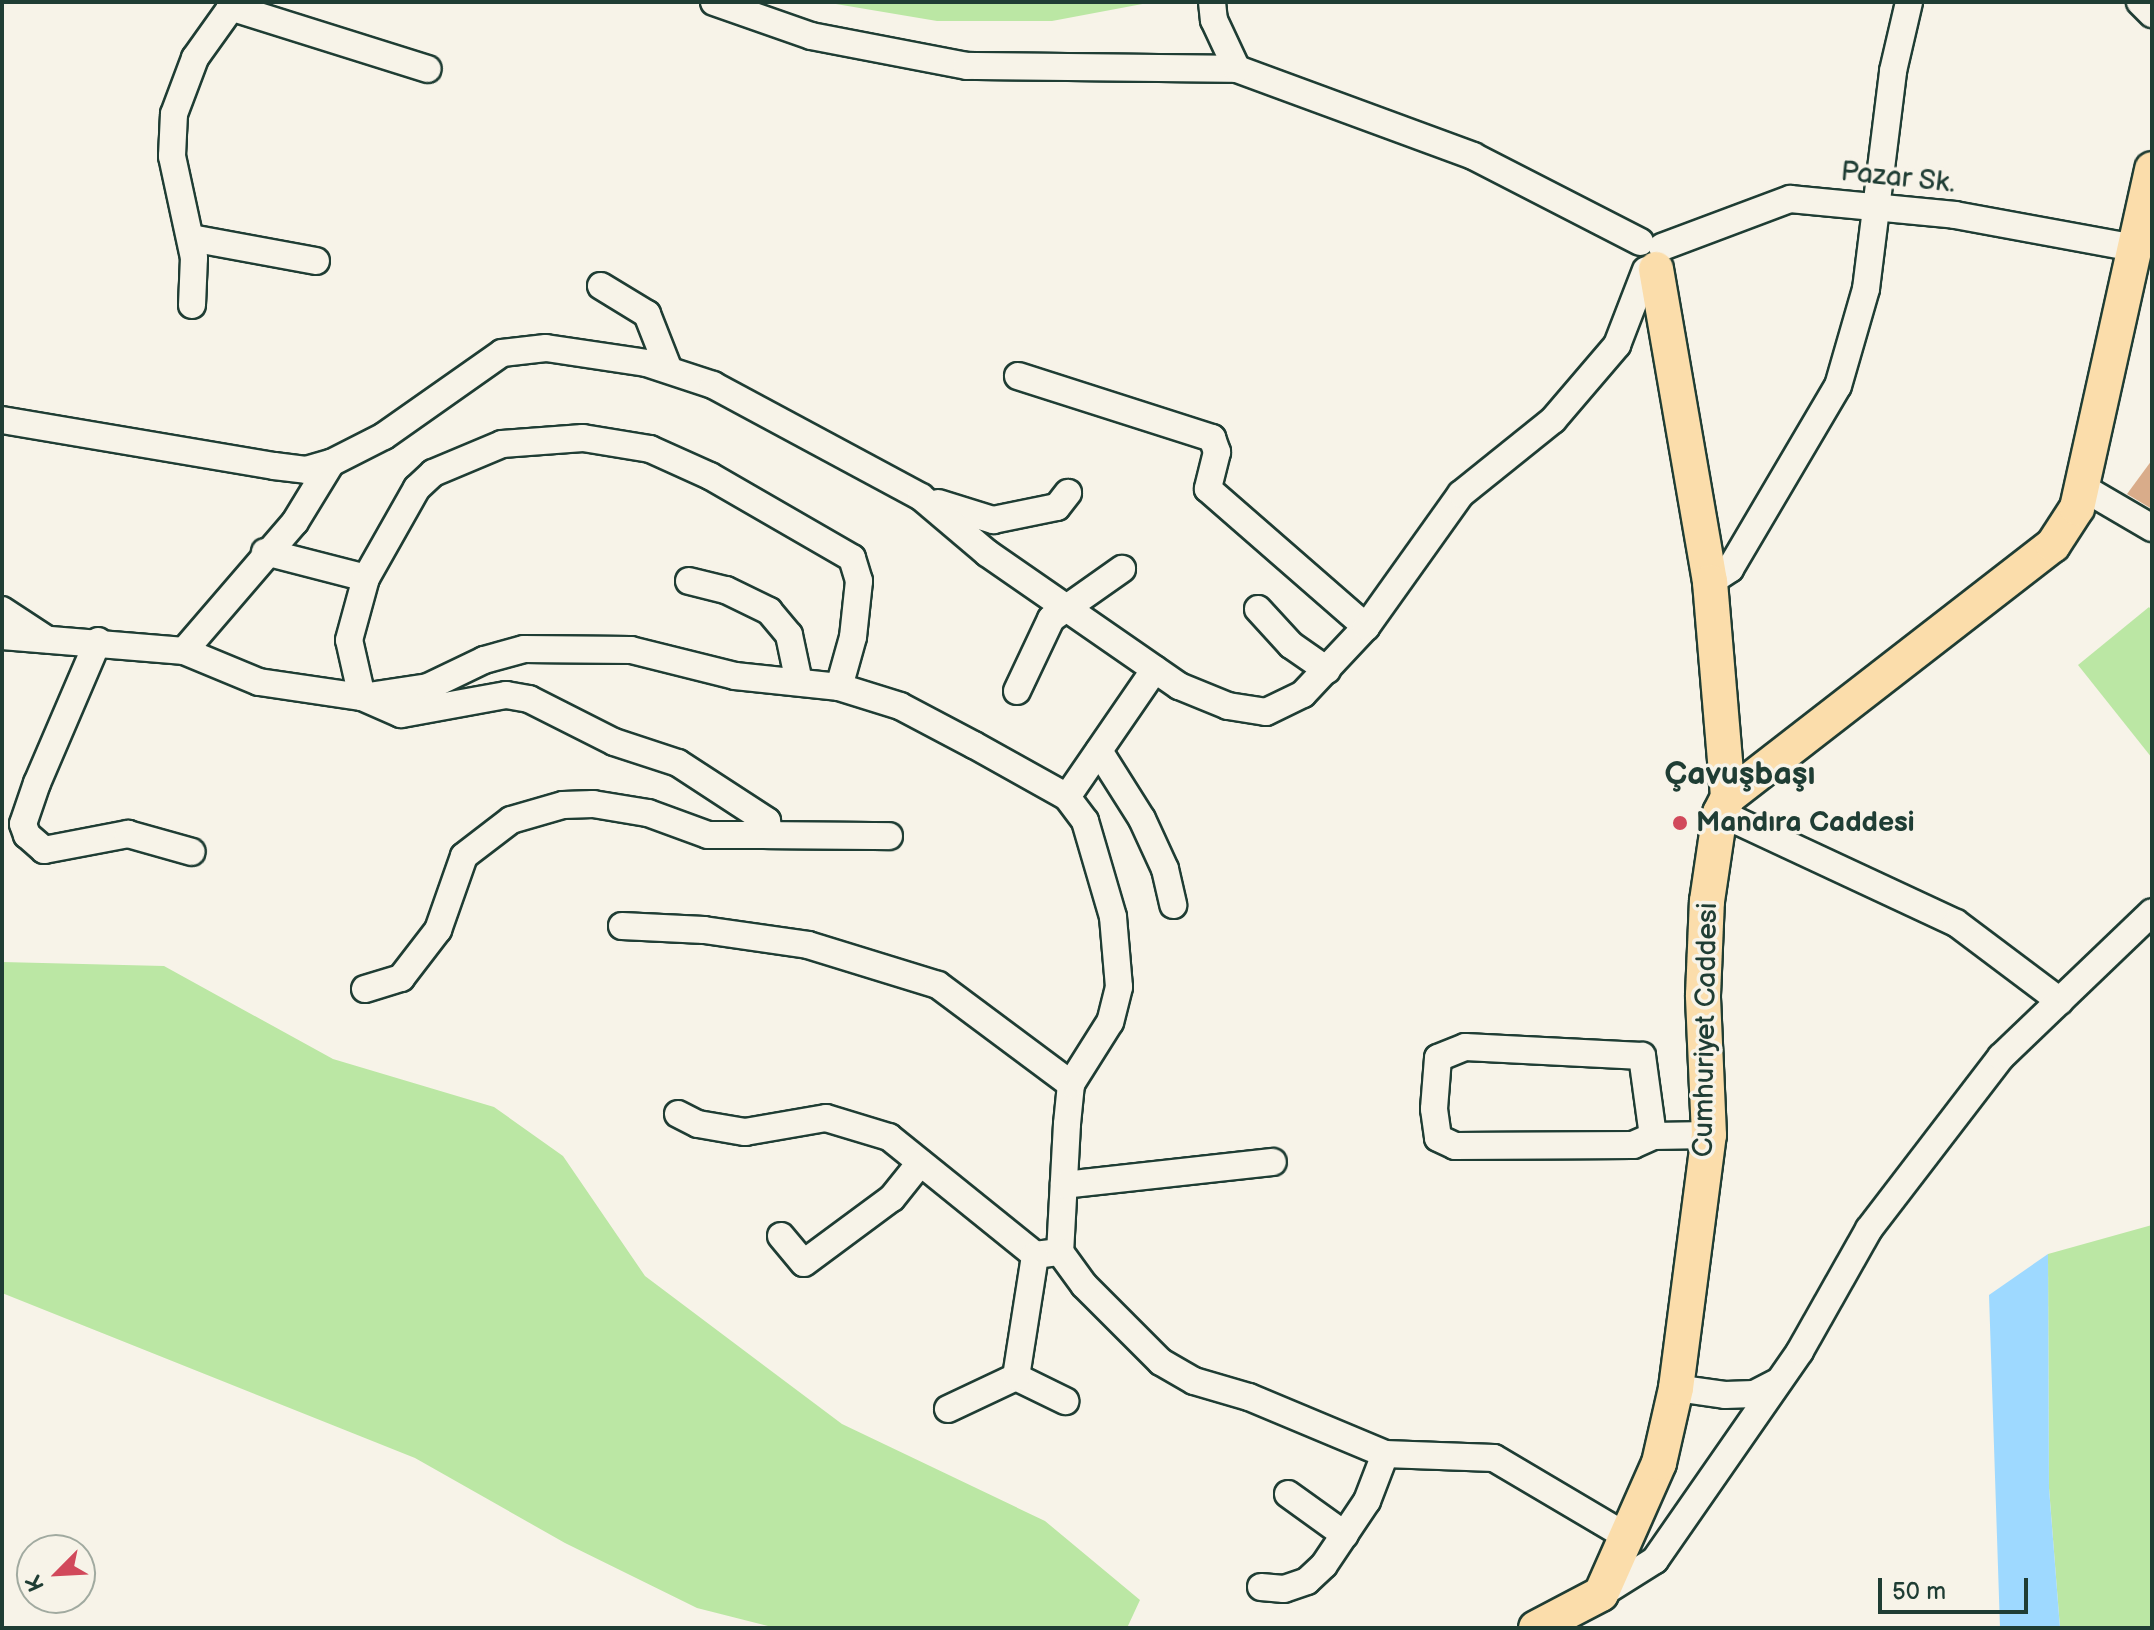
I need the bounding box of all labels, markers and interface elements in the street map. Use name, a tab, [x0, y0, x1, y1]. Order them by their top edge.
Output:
street label: Pazar Sk.	[1839, 155, 1957, 201]
district label: Çavuşbaşı	[1665, 756, 1815, 794]
place label: Mandıra Caddesi	[1696, 806, 1915, 840]
marker: Mandıra Caddesi	[1671, 814, 1689, 832]
street label: Cumhuriyet Caddesi	[1687, 902, 1725, 1158]
north arrow	[16, 1534, 96, 1614]
scale bar	[1882, 1562, 2032, 1612]
text: K	[20, 1571, 51, 1595]
text: 50 m	[1892, 1577, 1946, 1606]

